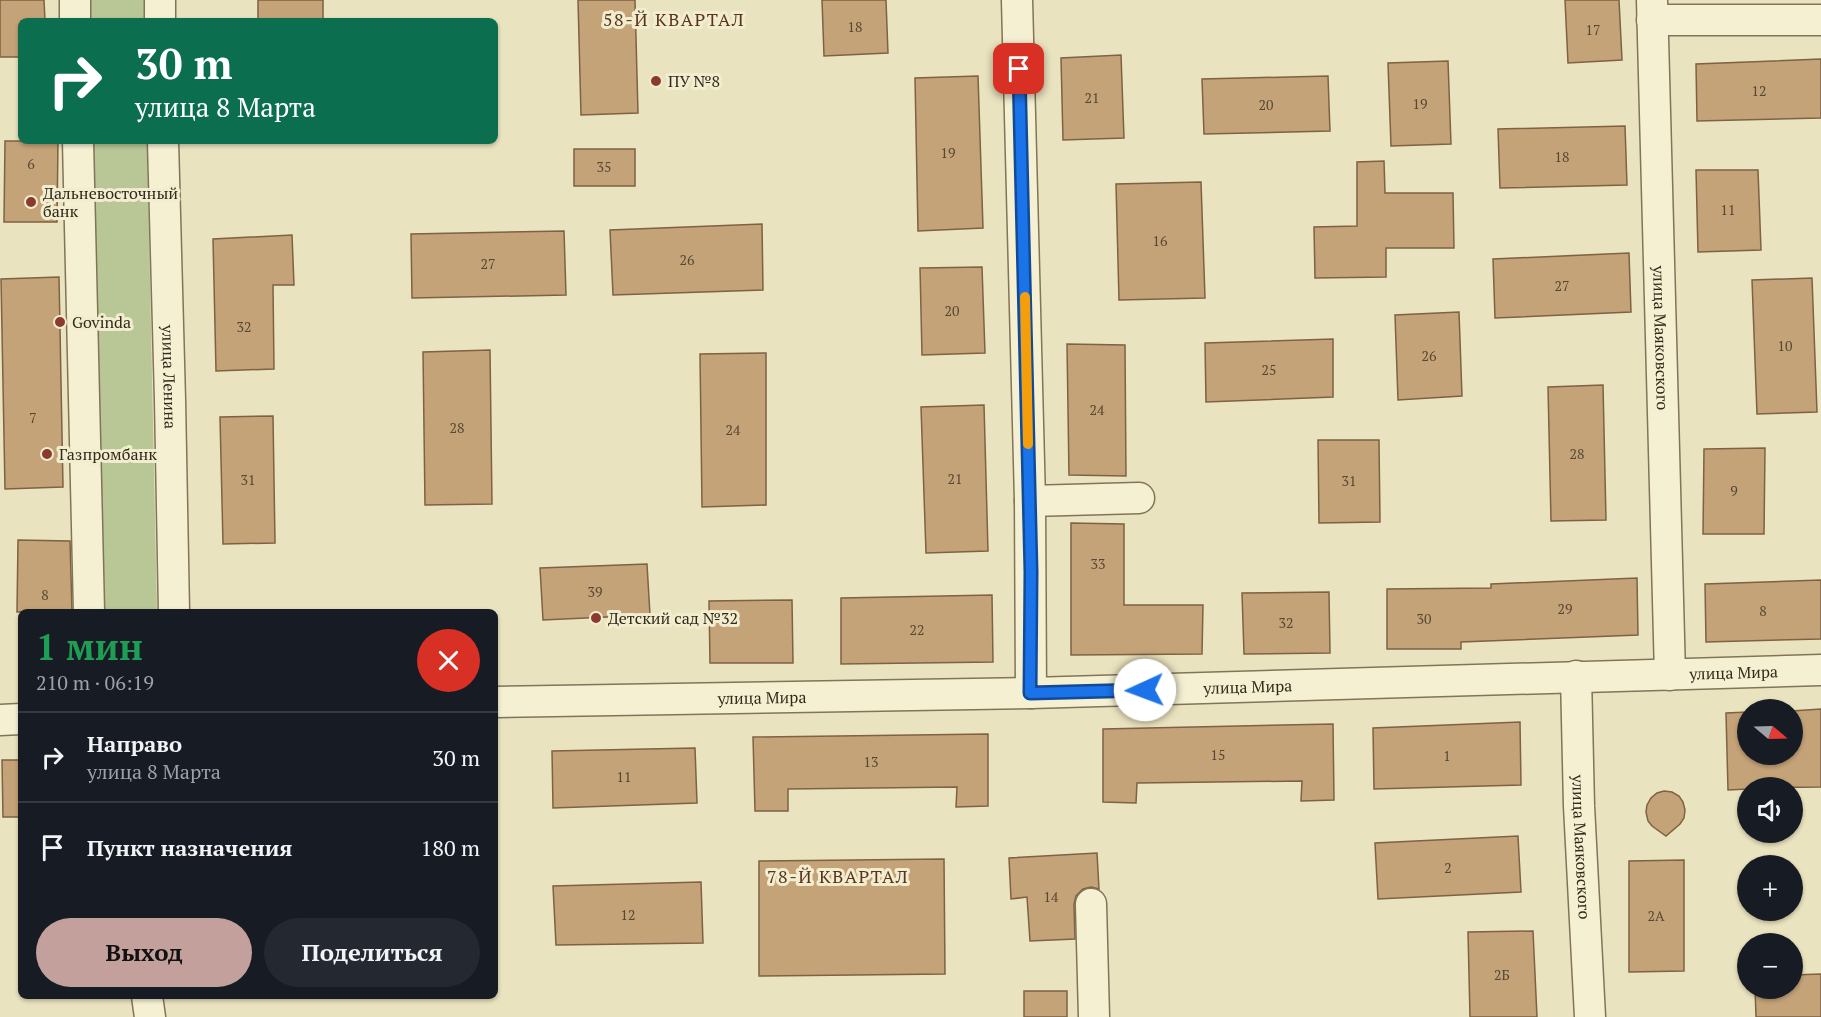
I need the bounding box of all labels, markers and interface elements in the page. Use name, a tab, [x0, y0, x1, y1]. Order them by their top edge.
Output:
district label: 58-Й КВАРТАЛ	[603, 7, 745, 31]
house number: 18	[848, 17, 862, 36]
house number: 17	[1586, 20, 1600, 39]
text: 30 m	[135, 35, 233, 91]
icon: right	[36, 42, 114, 120]
pin	[993, 43, 1044, 94]
icon: arrive	[1002, 52, 1035, 85]
place label: ПУ №8	[668, 70, 720, 92]
marker: ПУ №8	[649, 74, 663, 88]
house number: 12	[1752, 81, 1766, 100]
house number: 21	[1085, 88, 1099, 107]
text: улица 8 Марта	[135, 89, 316, 125]
house number: 19	[1413, 94, 1427, 113]
house number: 20	[1259, 95, 1273, 114]
house number: 19	[941, 143, 955, 162]
house number: 18	[1555, 147, 1569, 166]
house number: 6	[27, 154, 35, 173]
house number: 35	[597, 157, 611, 176]
place label: Дальневосточный банк	[43, 182, 178, 222]
marker: Дальневосточный банк	[24, 195, 38, 209]
house number: 11	[1721, 200, 1735, 219]
house number: 16	[1153, 231, 1168, 250]
house number: 26	[680, 250, 695, 269]
house number: 27	[481, 254, 495, 273]
street label: улица Маяковского	[1648, 264, 1674, 411]
house number: 27	[1555, 276, 1569, 295]
house number: 20	[945, 301, 959, 320]
place label: Govinda	[72, 311, 131, 333]
marker: Govinda	[53, 315, 67, 329]
house number: 32	[237, 317, 251, 336]
street label: улица Ленина	[157, 324, 182, 429]
house number: 10	[1778, 336, 1792, 355]
house number: 26	[1422, 346, 1437, 365]
house number: 25	[1262, 360, 1276, 379]
house number: 24	[1090, 400, 1105, 419]
house number: 7	[29, 408, 37, 427]
house number: 28	[450, 418, 464, 437]
house number: 24	[726, 420, 741, 439]
place label: Газпромбанк	[59, 443, 157, 465]
house number: 28	[1570, 444, 1584, 463]
marker: Газпромбанк	[40, 447, 54, 461]
house number: 21	[948, 469, 962, 488]
house number: 31	[241, 470, 255, 489]
house number: 31	[1342, 471, 1356, 490]
house number: 9	[1730, 481, 1738, 500]
house number: 33	[1091, 554, 1105, 573]
house number: 39	[588, 582, 602, 601]
house number: 8	[41, 585, 49, 604]
house number: 29	[1558, 599, 1572, 618]
house number: 8	[1759, 601, 1767, 620]
place label: Детский сад №32	[608, 607, 738, 629]
house number: 30	[1417, 609, 1431, 628]
marker: Детский сад №32	[589, 611, 603, 625]
house number: 32	[1279, 613, 1293, 632]
house number: 22	[910, 620, 924, 639]
text: 1 мин	[36, 623, 143, 670]
button: close	[417, 629, 480, 692]
position arrow	[1113, 658, 1177, 722]
street label: улица Мира	[1688, 660, 1778, 685]
text: 210 m · 06:19	[36, 669, 154, 696]
street label: улица Мира	[1202, 674, 1293, 699]
street label: улица Мира	[716, 686, 807, 709]
north arrow	[1737, 699, 1803, 765]
map controls	[1737, 699, 1803, 999]
text: Направо	[87, 729, 182, 758]
icon: right	[36, 741, 69, 774]
text: 30 m	[432, 743, 480, 772]
house number: 15	[1211, 745, 1225, 764]
house number: 1	[1443, 746, 1451, 765]
house number: 13	[864, 752, 878, 771]
text: улица 8 Марта	[87, 758, 221, 785]
house number: 11	[617, 767, 631, 786]
street label: улица Маяковского	[1567, 773, 1596, 920]
button: sound	[1737, 777, 1803, 843]
icon: arrive	[36, 831, 69, 864]
text: Пункт назначения	[87, 833, 292, 862]
text: 180 m	[420, 833, 480, 862]
button: +	[1737, 855, 1803, 921]
house number: 2	[1444, 858, 1452, 877]
district label: 78-Й КВАРТАЛ	[767, 864, 909, 888]
house number: 14	[1044, 887, 1059, 906]
house number: 12	[621, 905, 635, 924]
house number: 2А	[1647, 906, 1665, 925]
button: Выход	[36, 918, 252, 987]
button: Поделиться	[264, 918, 480, 987]
button: −	[1737, 933, 1803, 999]
house number: 2Б	[1494, 965, 1510, 984]

